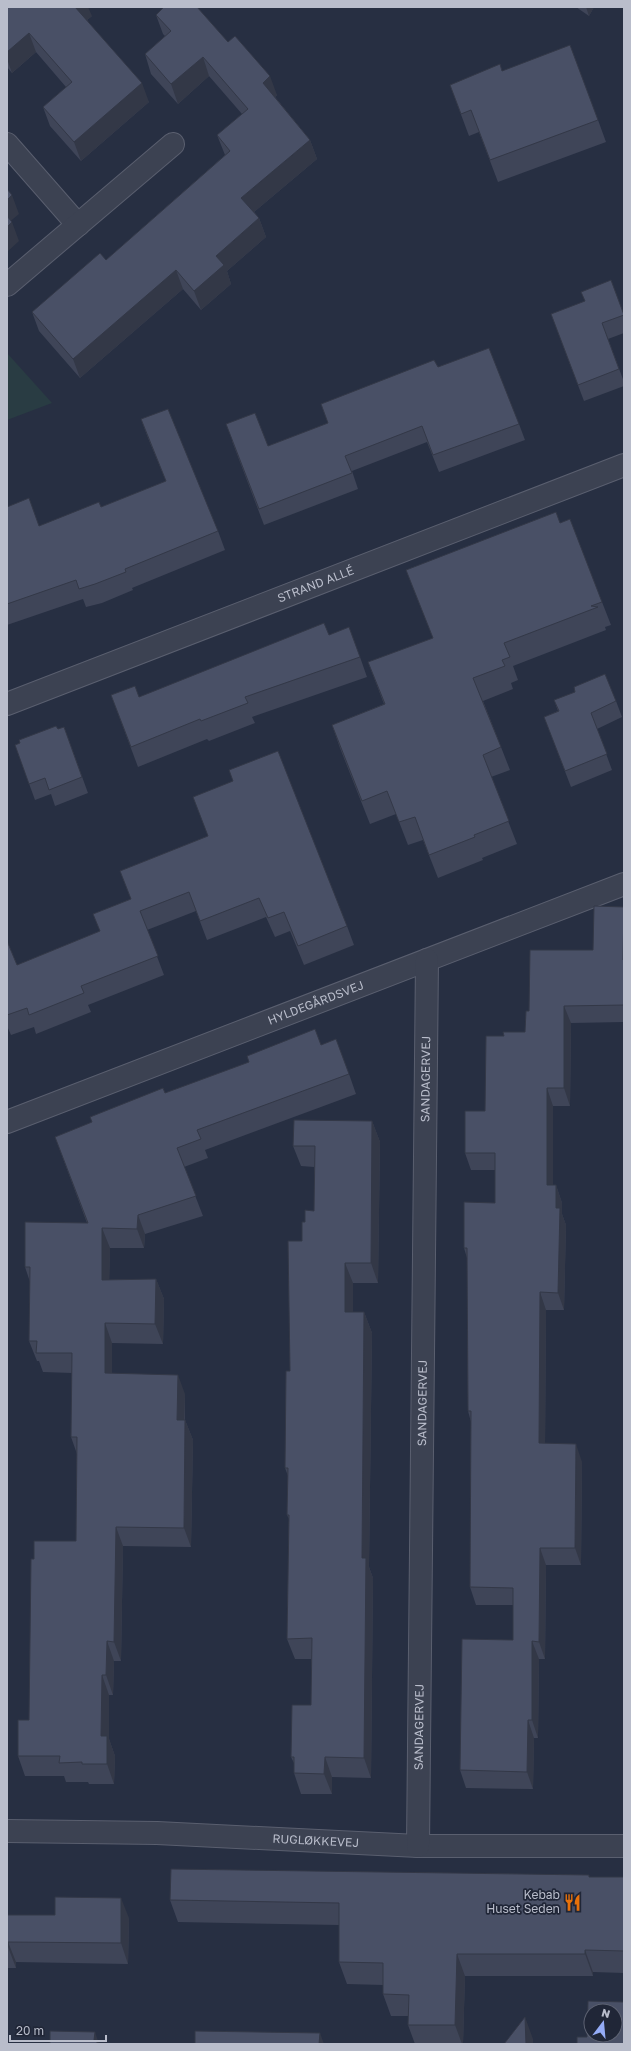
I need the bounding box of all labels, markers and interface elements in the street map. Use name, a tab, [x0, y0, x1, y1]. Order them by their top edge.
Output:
street label: STRAND ALLÉ	[275, 562, 356, 606]
street label: HYLDEGÅRDSVEJ	[265, 977, 366, 1028]
street label: SANDAGERVEJ	[417, 1036, 433, 1122]
street label: SANDAGERVEJ	[414, 1360, 430, 1446]
street label: SANDAGERVEJ	[411, 1684, 427, 1770]
street label: RUGLØKKEVEJ	[272, 1831, 359, 1850]
place label: Kebab Huset Seden	[486, 1887, 560, 1916]
restaurant icon: Kebab Huset Seden	[563, 1892, 583, 1912]
north arrow	[583, 2003, 623, 2043]
text: N	[600, 2006, 612, 2020]
scale bar	[10, 2017, 106, 2043]
text: 20 m	[16, 2023, 44, 2038]

